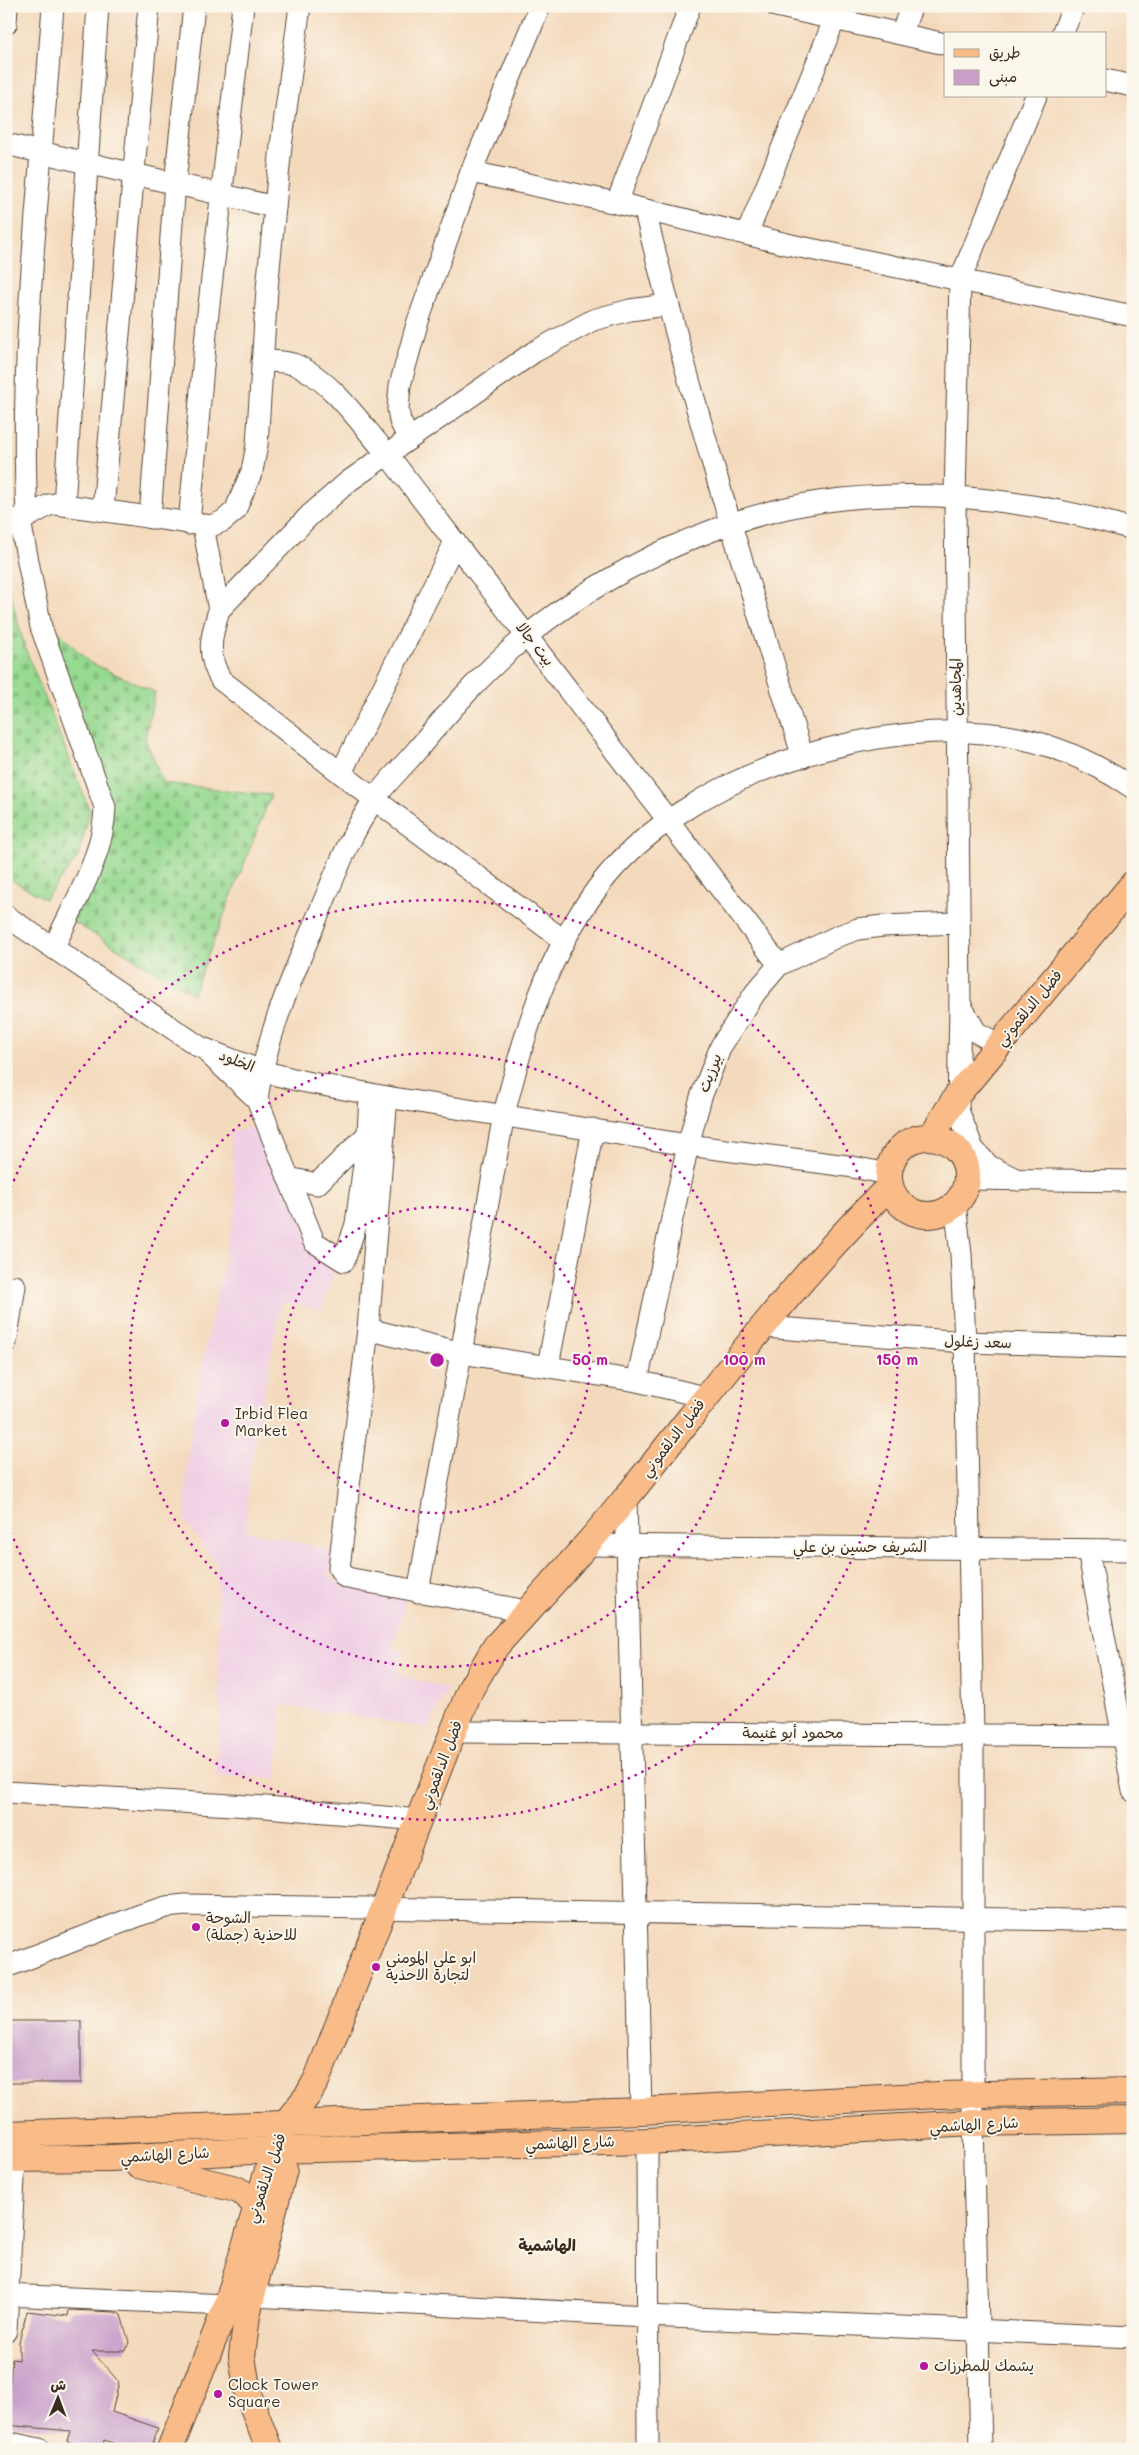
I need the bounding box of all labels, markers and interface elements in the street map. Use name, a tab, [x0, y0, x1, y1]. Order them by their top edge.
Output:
legend	[944, 32, 1106, 98]
text: طريق	[989, 42, 1021, 62]
text: مبنى	[989, 66, 1017, 87]
street label: بيت جالا	[512, 617, 559, 670]
street label: المجاهدين	[945, 658, 965, 716]
street label: فضل الدلقموني	[990, 965, 1069, 1052]
street label: الخلود	[217, 1044, 258, 1076]
street label: بيرزيت	[692, 1050, 726, 1095]
street label: سعد زغلول	[944, 1330, 1012, 1353]
text: 50 m	[572, 1349, 608, 1369]
text: 100 m	[722, 1349, 766, 1369]
text: 150 m	[876, 1349, 918, 1369]
centre of rings	[428, 1351, 446, 1369]
street label: فضل الدلقموني	[635, 1394, 712, 1483]
place label: Irbid Flea Market	[235, 1403, 308, 1440]
marker: Irbid Flea Market	[219, 1417, 231, 1429]
street label: الشريف حسين بن علي	[793, 1536, 927, 1560]
street label: فضل الدلقموني	[414, 1717, 470, 1813]
street label: محمود أبو غنيمة	[743, 1722, 843, 1742]
place label: الشوحة للاحذية (جملة)	[206, 1907, 297, 1944]
marker: الشوحة للاحذية (جملة)	[190, 1921, 202, 1933]
place label: ابو علي المومني لتجارة الاحذية	[386, 1947, 476, 1984]
marker: ابو علي المومني لتجارة الاحذية	[370, 1961, 382, 1973]
street label: شارع الهاشمي	[929, 2112, 1019, 2140]
street label: فضل الدلقموني	[240, 2130, 294, 2227]
street label: شارع الهاشمي	[525, 2130, 615, 2158]
street label: شارع الهاشمي	[120, 2142, 210, 2170]
district label: الهاشمية	[518, 2234, 576, 2255]
place label: يشمك للمطرزات	[934, 2355, 1034, 2375]
marker: يشمك للمطرزات	[918, 2360, 930, 2372]
north arrow	[32, 2372, 82, 2422]
place label: Clock Tower Square	[228, 2374, 319, 2411]
text: ش	[50, 2375, 66, 2394]
marker: Clock Tower Square	[212, 2388, 224, 2400]

